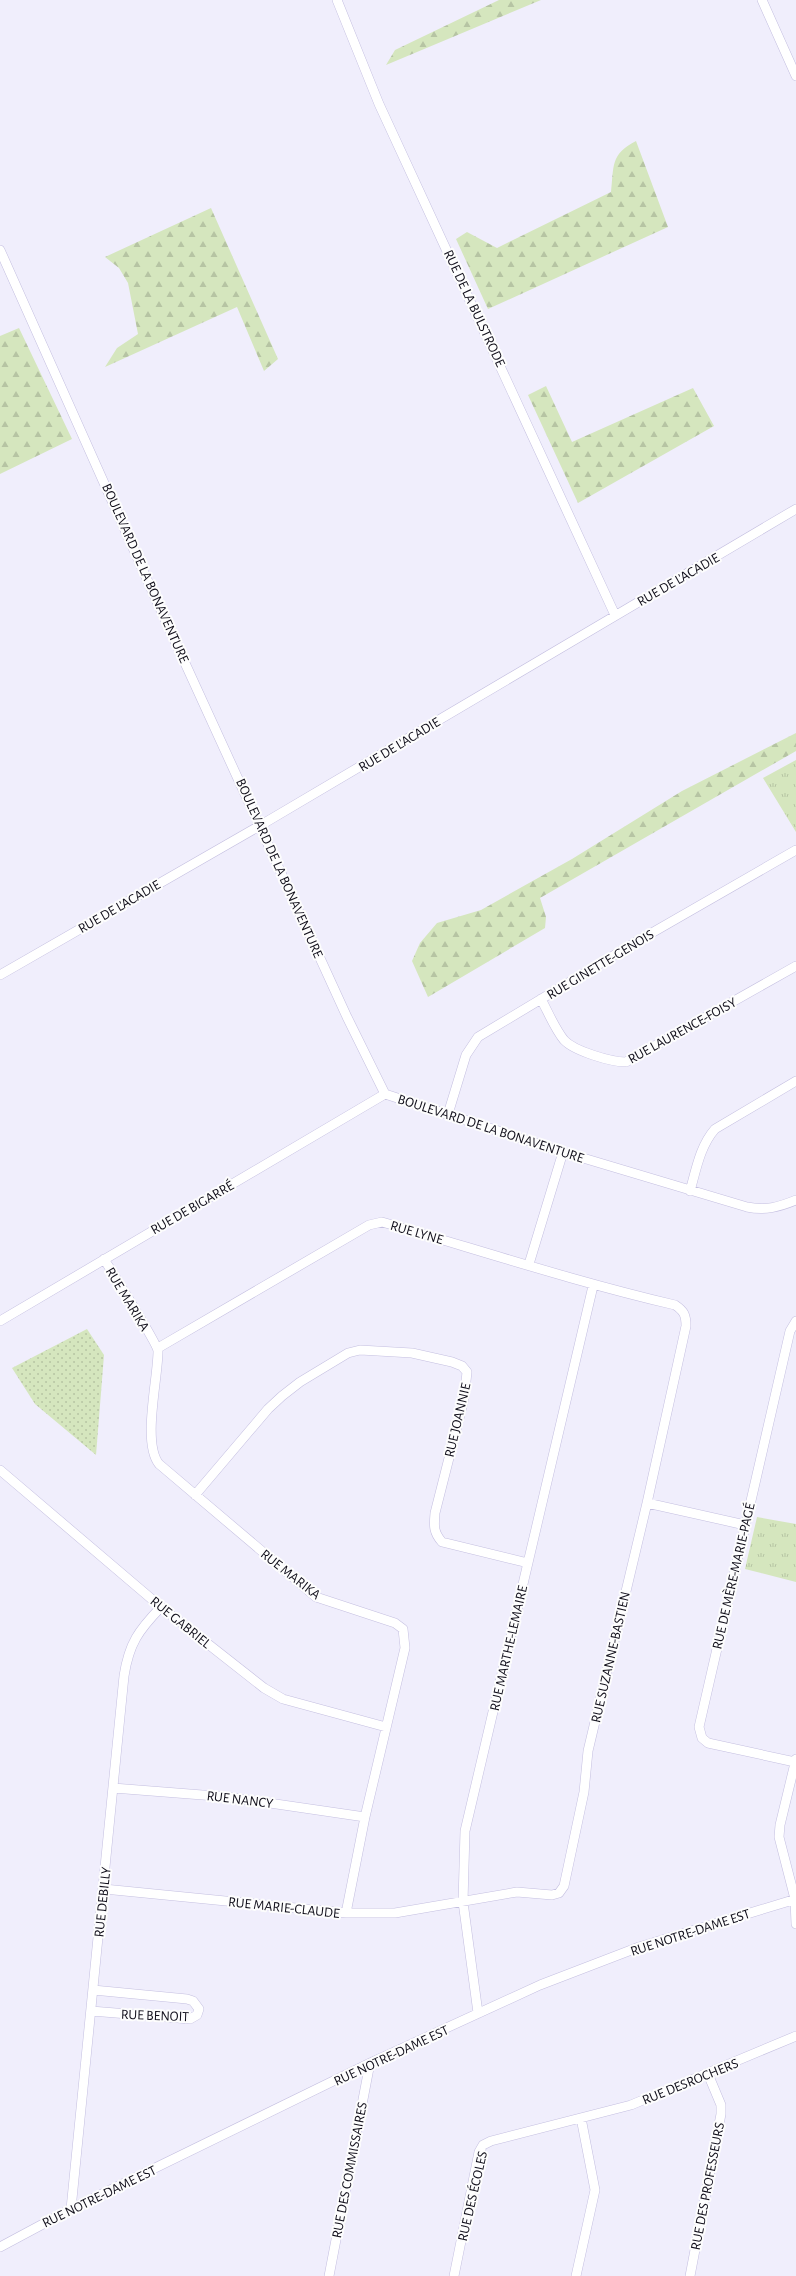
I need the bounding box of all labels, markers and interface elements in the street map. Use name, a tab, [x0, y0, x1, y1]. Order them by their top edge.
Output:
street label: RUE DE LA BULSTRODE	[441, 248, 507, 369]
street label: BOULEVARD DE LA BONAVENTURE	[99, 482, 191, 665]
street label: RUE DE L'ACADIE	[635, 551, 722, 609]
street label: RUE DE L'ACADIE	[356, 715, 443, 775]
street label: BOULEVARD DE LA BONAVENTURE	[233, 777, 325, 960]
street label: RUE DE L'ACADIE	[76, 878, 163, 936]
street label: RUE GINETTE-GENOIS	[545, 927, 656, 1002]
street label: RUE LAURENCE-FOISY	[626, 995, 740, 1067]
street label: BOULEVARD DE LA BONAVENTURE	[396, 1092, 586, 1166]
street label: RUE DE BIGARRÉ	[147, 1176, 237, 1237]
street label: RUE LYNE	[389, 1219, 445, 1247]
street label: RUE MARIKA	[103, 1265, 152, 1334]
street label: RUE JOANNIE	[443, 1381, 473, 1459]
street label: RUE DE MÈRE-MARIE-PAGÉ	[707, 1501, 758, 1651]
street label: RUE MARIKA	[258, 1547, 323, 1602]
street label: RUE MARTHE-LEMAIRE	[488, 1584, 530, 1712]
street label: RUE SUZANNE-BASTIEN	[589, 1590, 633, 1724]
street label: RUE GABRIEL	[147, 1594, 213, 1651]
street label: RUE NANCY	[206, 1789, 275, 1811]
street label: RUE DEBILLY	[92, 1866, 114, 1938]
street label: RUE MARIE-CLAUDE	[227, 1895, 341, 1921]
street label: RUE NOTRE-DAME EST	[629, 1907, 752, 1959]
street label: RUE BENOIT	[121, 2008, 189, 2024]
street label: RUE NOTRE-DAME EST	[332, 2023, 451, 2089]
street label: RUE DESROCHERS	[640, 2056, 740, 2108]
street label: RUE DES COMMISSAIRES	[330, 2101, 370, 2239]
street label: RUE DES PROFESSEURS	[689, 2121, 727, 2251]
street label: RUE DES ÉCOLES	[453, 2149, 490, 2243]
street label: RUE NOTRE-DAME EST	[40, 2163, 159, 2231]

